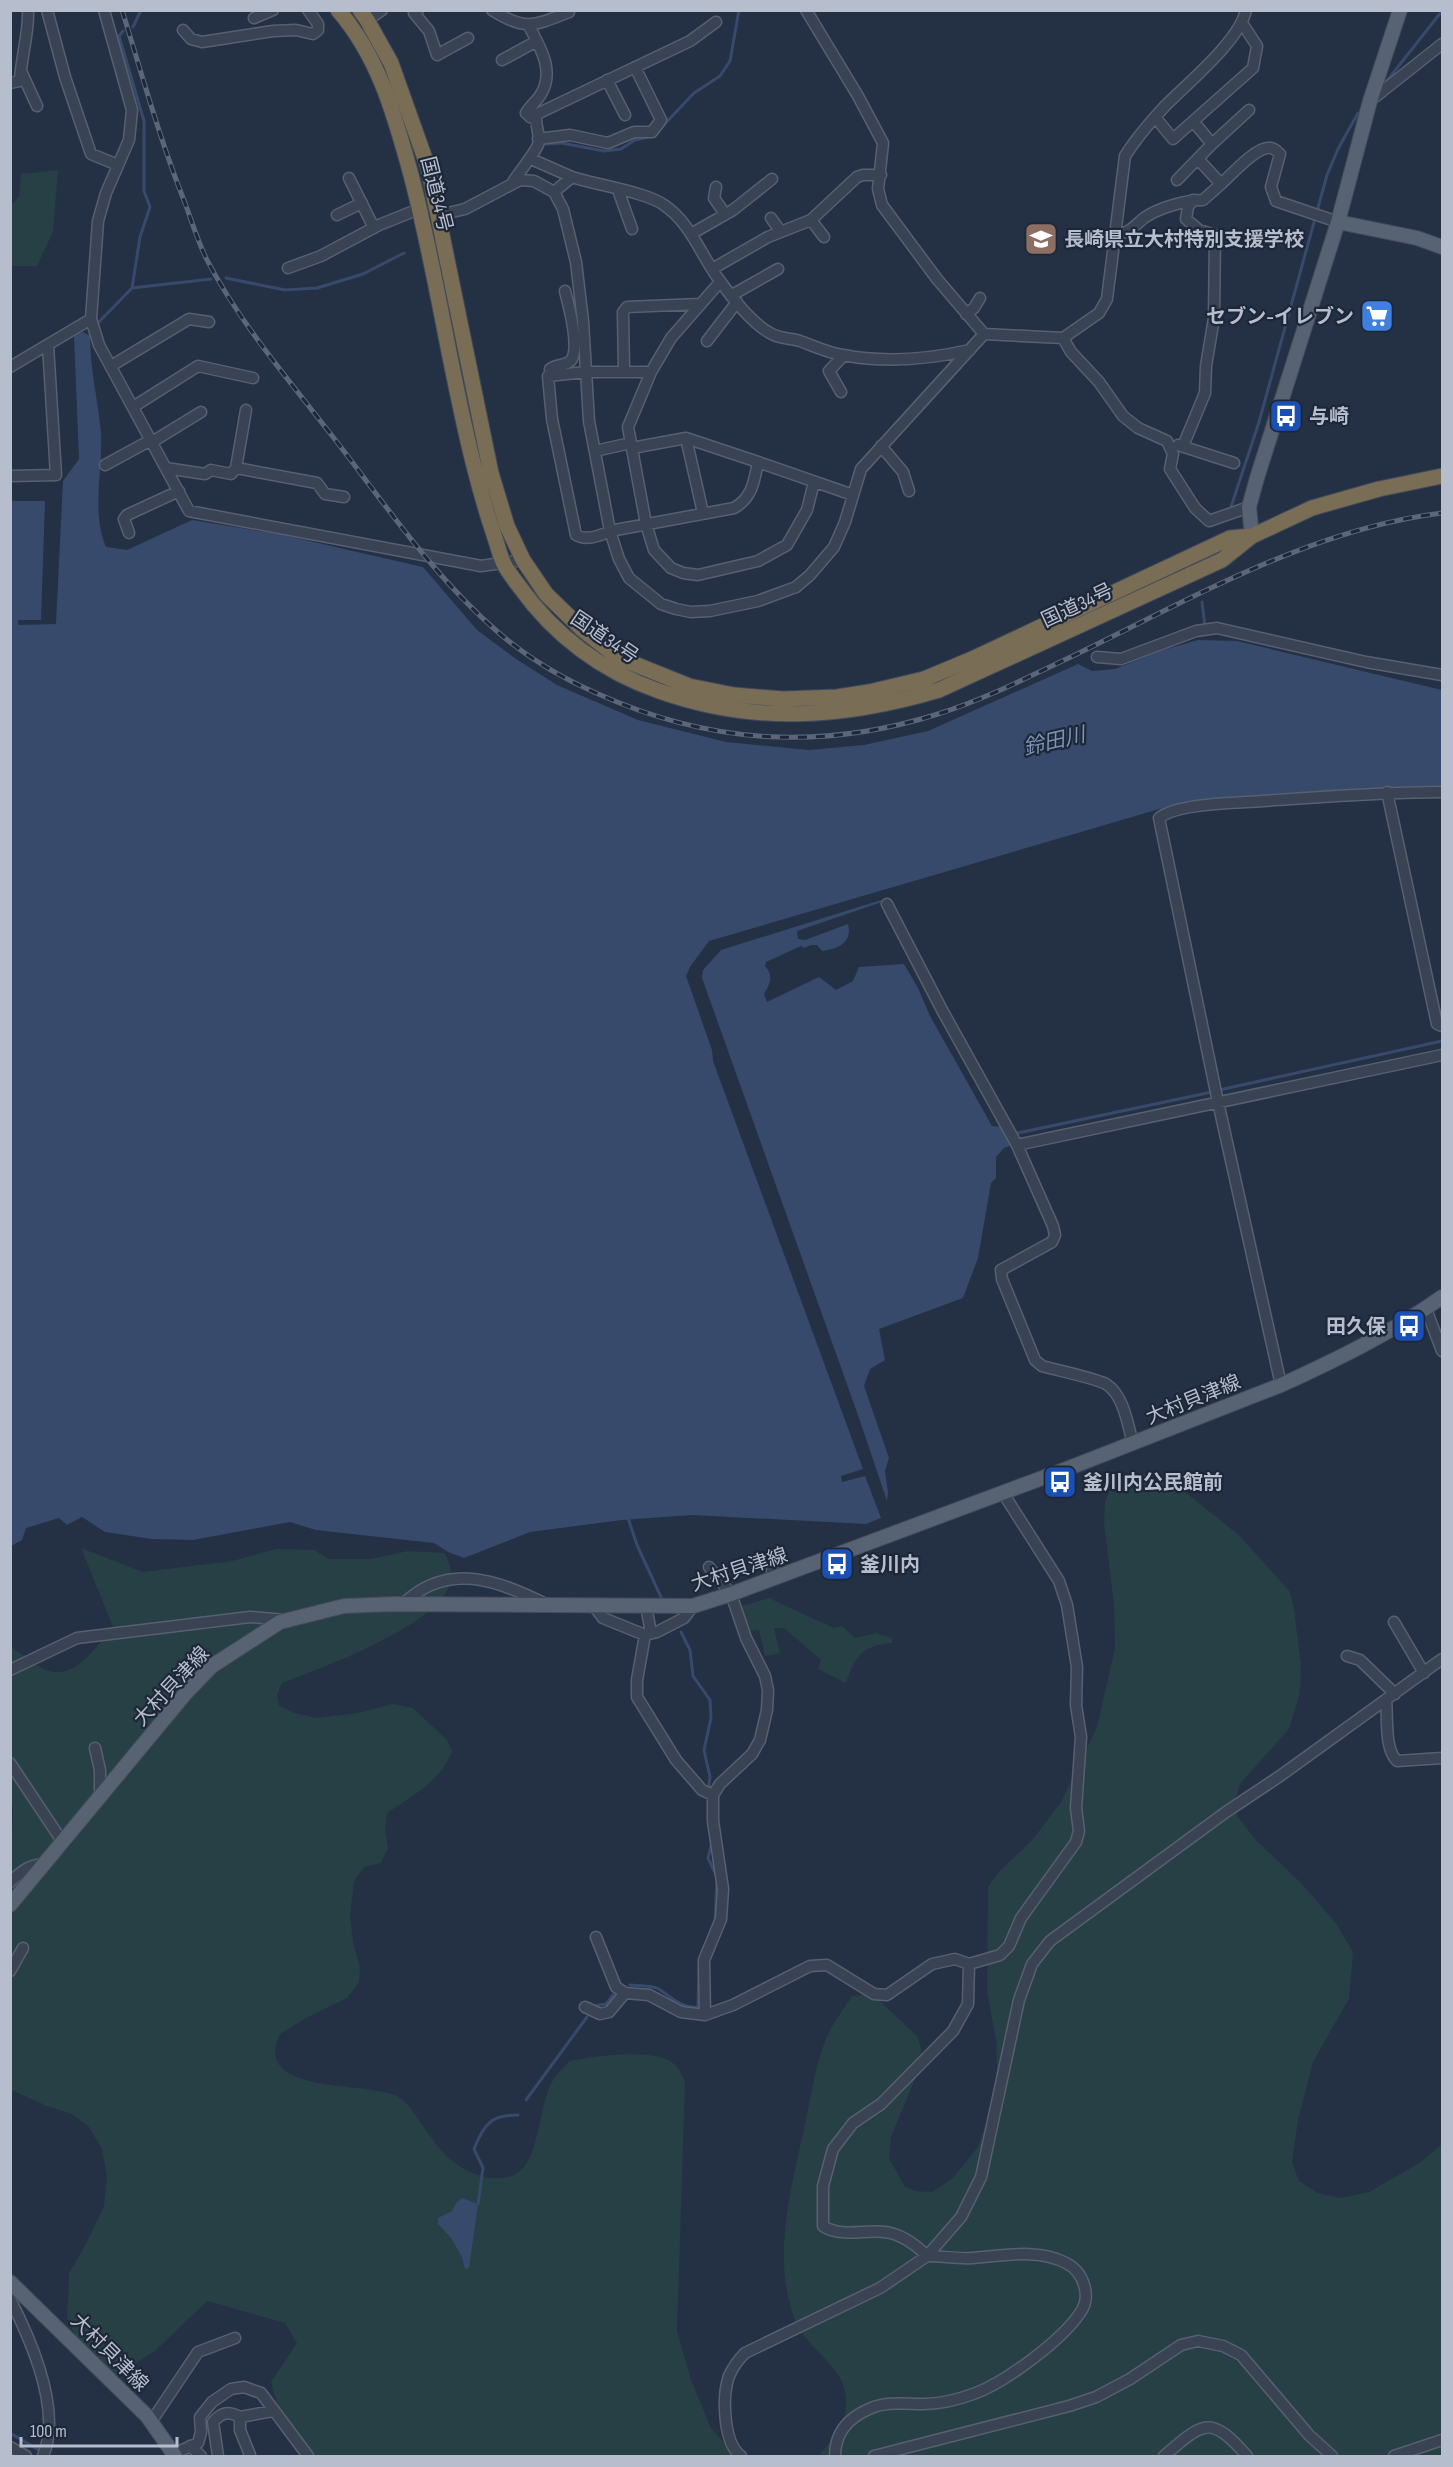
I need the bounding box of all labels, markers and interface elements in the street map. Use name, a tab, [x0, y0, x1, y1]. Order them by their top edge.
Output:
street label: 国道34号	[415, 154, 457, 234]
school or university icon: 長崎県立大村特別支援学校	[1023, 221, 1059, 257]
place label: 長崎県立大村特別支援学校	[1064, 228, 1304, 252]
supermarket icon: セブン-イレブン	[1359, 298, 1395, 334]
place label: セブン-イレブン	[1206, 305, 1354, 329]
bus stop icon: 与崎	[1268, 398, 1304, 434]
place label: 与崎	[1309, 405, 1349, 429]
street label: 国道34号	[1038, 579, 1117, 633]
street label: 国道34号	[566, 606, 643, 669]
water label: 鈴田川	[1021, 722, 1090, 761]
bus stop icon: 田久保	[1391, 1308, 1427, 1344]
place label: 田久保	[1326, 1315, 1386, 1339]
street label: 大村貝津線	[1143, 1370, 1244, 1430]
bus stop icon: 釜川内公民館前	[1042, 1464, 1078, 1500]
place label: 釜川内公民館前	[1083, 1471, 1223, 1495]
street label: 大村貝津線	[688, 1543, 791, 1597]
bus stop icon: 釜川内	[819, 1546, 855, 1582]
place label: 釜川内	[860, 1553, 920, 1577]
street label: 大村貝津線	[129, 1642, 215, 1731]
street label: 大村貝津線	[65, 2309, 153, 2397]
scale bar	[21, 2410, 177, 2448]
text: 100 m	[30, 2421, 67, 2442]

